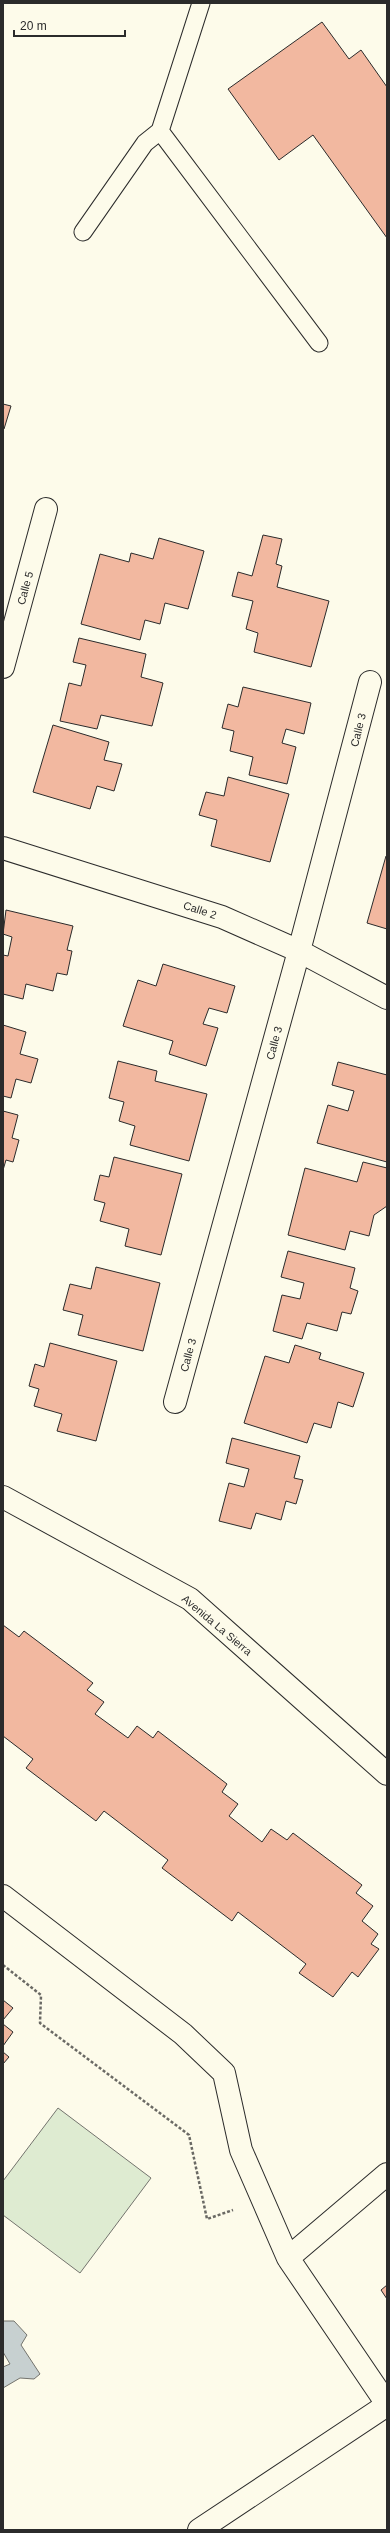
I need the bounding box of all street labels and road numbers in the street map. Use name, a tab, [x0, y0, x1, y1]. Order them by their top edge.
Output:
street label: Calle 5	[15, 570, 35, 606]
street label: Calle 3	[348, 712, 368, 748]
street label: Calle 2	[182, 899, 218, 921]
street label: Calle 3	[264, 1025, 284, 1061]
street label: Calle 3	[178, 1337, 198, 1373]
street label: Avenida La Sierra	[180, 1592, 255, 1658]

